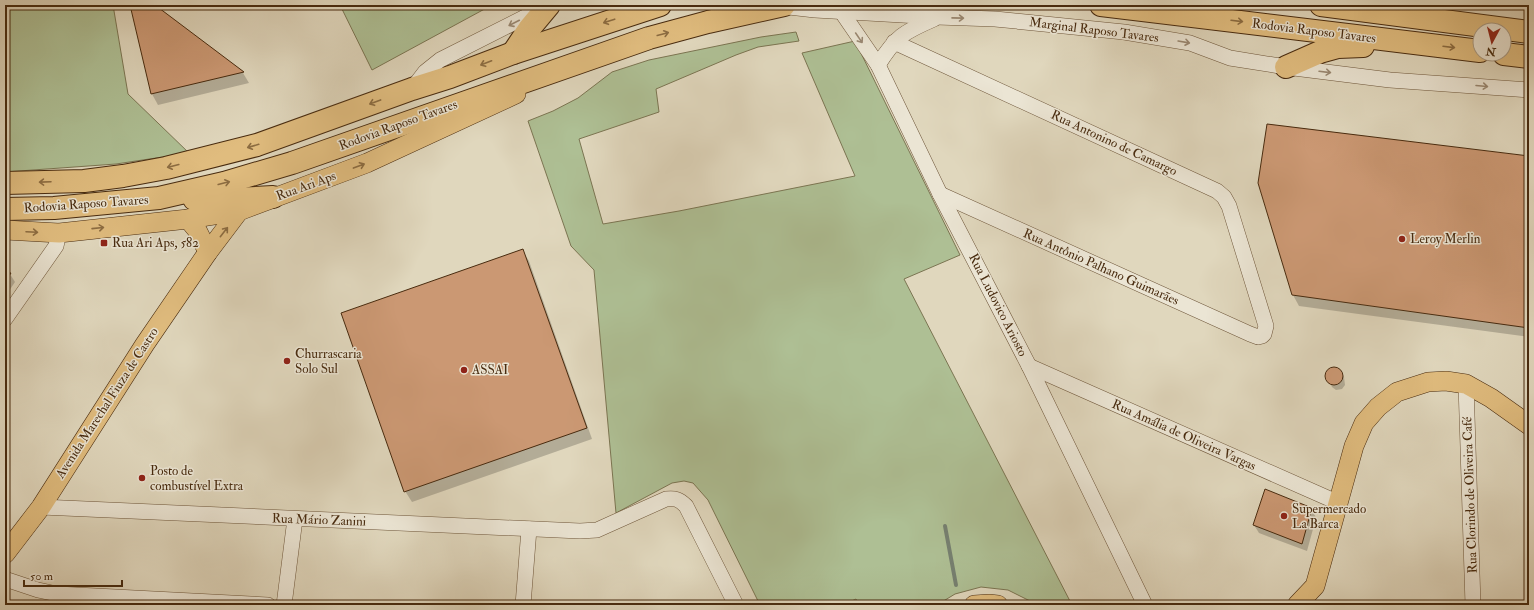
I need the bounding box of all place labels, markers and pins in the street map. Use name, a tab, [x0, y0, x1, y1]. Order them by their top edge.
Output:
place label: Leroy Merlin	[1410, 231, 1481, 248]
marker: Leroy Merlin	[1397, 234, 1407, 244]
place label: Rua Ari Aps, 582	[112, 235, 199, 252]
marker: Rua Ari Aps, 582	[99, 238, 109, 248]
place label: Churrascaria Solo Sul	[295, 346, 362, 377]
marker: Churrascaria Solo Sul	[282, 356, 292, 366]
place label: ASSAI	[471, 362, 508, 378]
marker: ASSAI	[459, 365, 469, 375]
place label: Posto de combustível Extra	[150, 463, 244, 494]
marker: Posto de combustível Extra	[137, 473, 147, 483]
place label: Supermercado La Barca	[1292, 501, 1366, 532]
marker: Supermercado La Barca	[1279, 511, 1289, 521]

